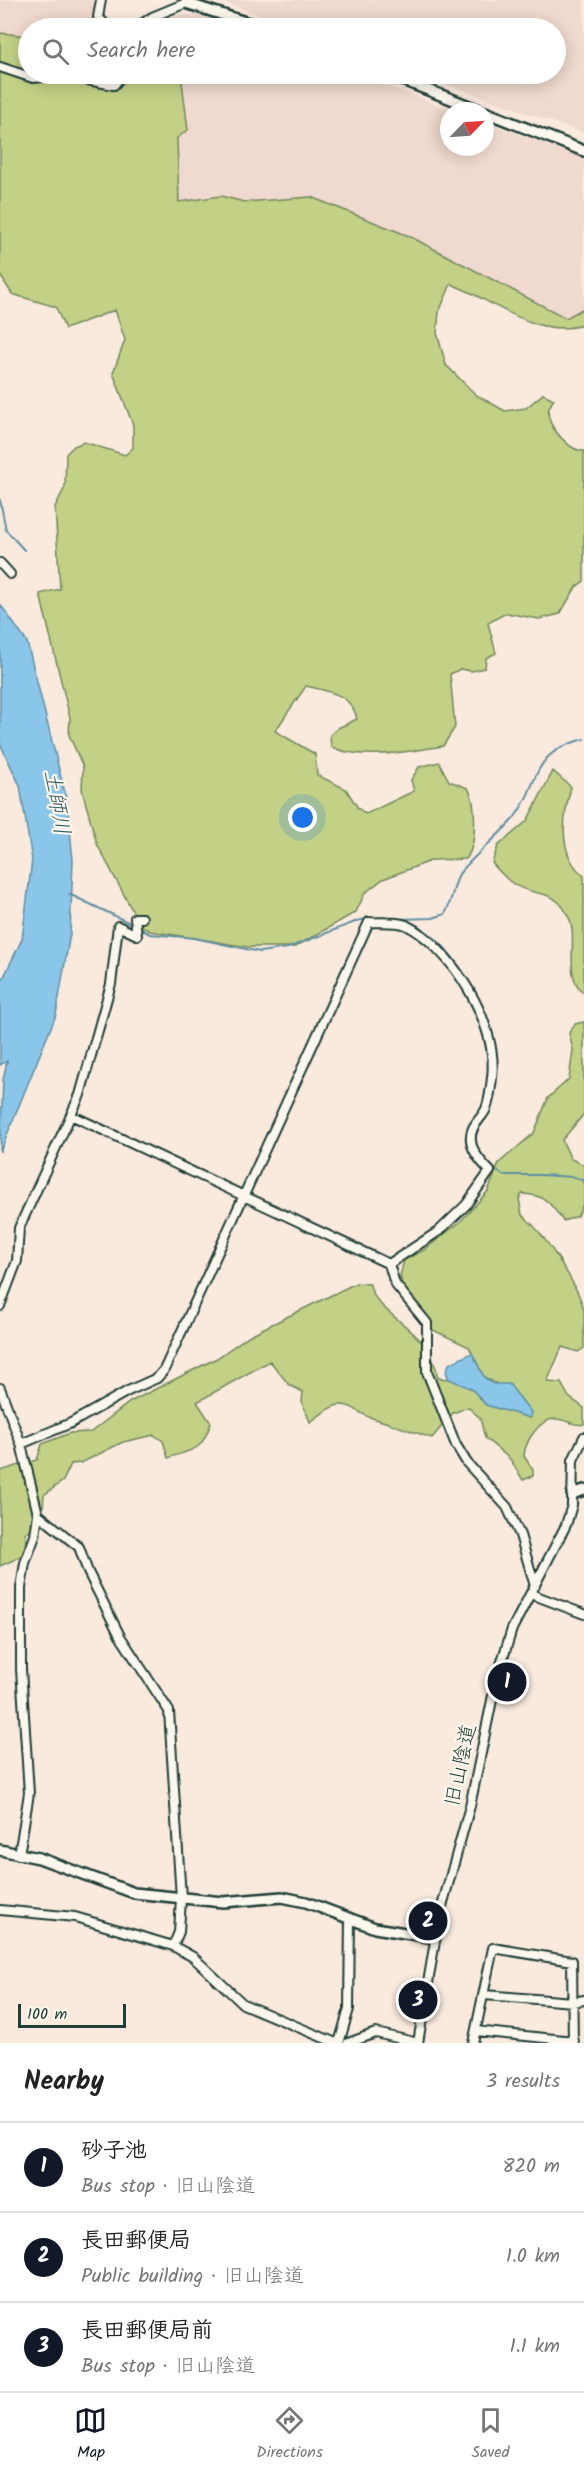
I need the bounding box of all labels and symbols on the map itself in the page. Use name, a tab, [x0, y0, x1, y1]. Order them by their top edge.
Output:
north arrow	[440, 102, 494, 156]
water label: 土師川	[33, 767, 79, 838]
your location	[288, 803, 317, 832]
pin: 1	[488, 1660, 526, 1704]
street label: 旧山陰道	[437, 1721, 486, 1810]
pin: 2	[408, 1898, 448, 1944]
pin: 3	[398, 1978, 438, 2022]
scale bar	[18, 2001, 126, 2028]

